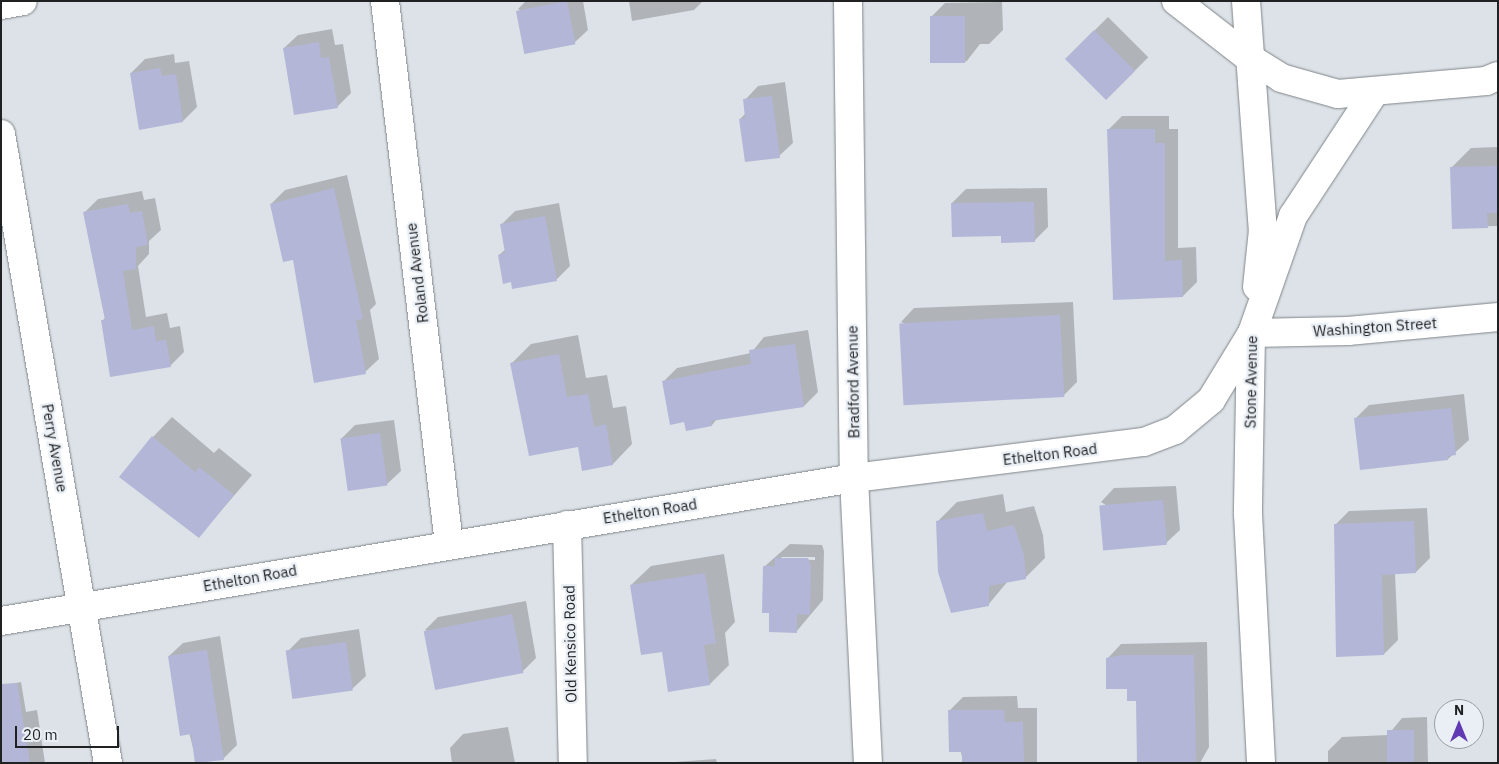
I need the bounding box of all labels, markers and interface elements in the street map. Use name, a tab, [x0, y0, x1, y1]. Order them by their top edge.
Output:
street label: Roland Avenue	[402, 222, 432, 324]
street label: Washington Street	[1312, 314, 1438, 340]
street label: Bradford Avenue	[843, 325, 863, 439]
street label: Stone Avenue	[1241, 336, 1261, 428]
street label: Perry Avenue	[38, 402, 72, 494]
street label: Ethelton Road	[1002, 439, 1098, 469]
street label: Ethelton Road	[602, 495, 698, 527]
street label: Ethelton Road	[202, 561, 298, 595]
street label: Old Kensico Road	[560, 585, 580, 703]
north arrow	[1434, 699, 1484, 749]
text: N	[1454, 701, 1464, 719]
scale bar	[18, 716, 121, 748]
text: 20 m	[23, 725, 58, 744]

